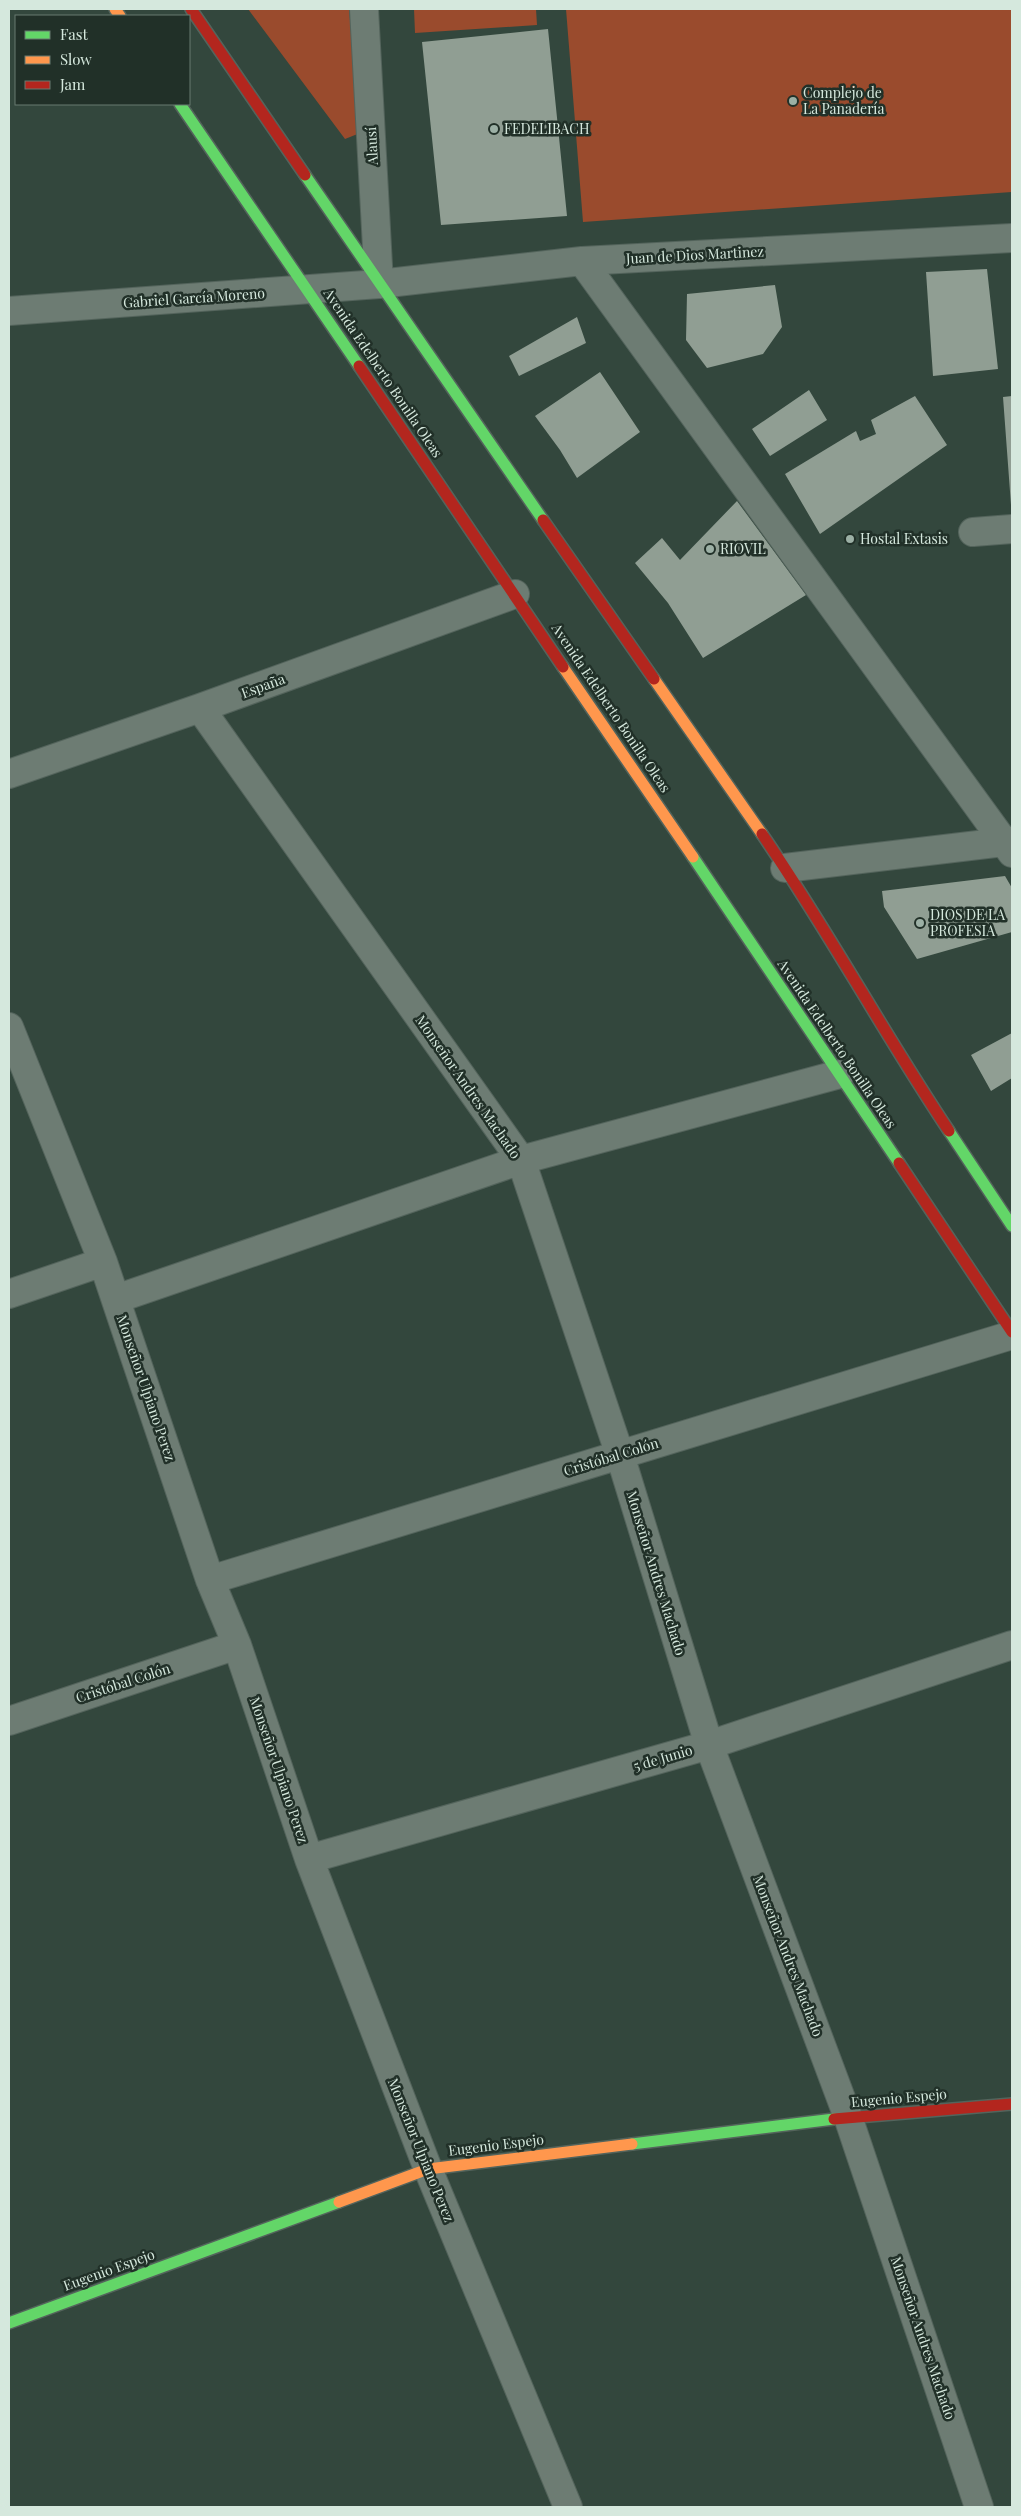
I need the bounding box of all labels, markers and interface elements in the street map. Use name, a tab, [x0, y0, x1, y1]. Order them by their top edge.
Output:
legend	[15, 15, 190, 105]
text: Fast	[60, 24, 89, 44]
text: Slow	[60, 49, 92, 69]
text: Jam	[59, 74, 86, 94]
place label: Complejo de La Panadería	[803, 83, 884, 118]
marker: Complejo de La Panadería	[787, 95, 799, 107]
place label: FEDELIBACH	[504, 119, 590, 138]
marker: FEDELIBACH	[488, 123, 500, 135]
street label: Alausí	[361, 126, 382, 167]
street label: Juan de Dios Martinez	[624, 241, 765, 268]
street label: Gabriel García Moreno	[122, 283, 266, 312]
street label: Avenida Edelberto Bonilla Oleas	[319, 284, 447, 461]
place label: Hostal Extasis	[860, 529, 948, 548]
marker: Hostal Extasis	[844, 533, 856, 545]
place label: RIOVIL	[720, 539, 766, 558]
marker: RIOVIL	[704, 543, 716, 555]
street label: Avenida Edelberto Bonilla Oleas	[547, 619, 675, 796]
street label: España	[238, 669, 287, 702]
place label: DIOS DE LA PROFESIA	[930, 905, 1005, 940]
marker: DIOS DE LA PROFESIA	[914, 917, 926, 929]
street label: Avenida Edelberto Bonilla Oleas	[773, 955, 901, 1132]
street label: Monseñor Andres Machado	[412, 1011, 526, 1163]
street label: Monseñor Ulpiano Perez	[112, 1312, 181, 1464]
street label: Cristóbal Colón	[561, 1433, 661, 1480]
street label: Monseñor Andres Machado	[622, 1488, 691, 1658]
street label: Cristóbal Colón	[73, 1658, 173, 1707]
street label: Monseñor Ulpiano Perez	[245, 1694, 314, 1846]
street label: 5 de Junio	[631, 1740, 695, 1775]
street label: Monseñor Andres Machado	[749, 1872, 828, 2039]
street label: Monseñor Ulpiano Perez	[384, 2075, 459, 2225]
street label: Eugenio Espejo	[850, 2084, 948, 2111]
street label: Eugenio Espejo	[447, 2129, 545, 2160]
street label: Eugenio Espejo	[60, 2244, 158, 2295]
street label: Monseñor Andres Machado	[887, 2254, 960, 2422]

